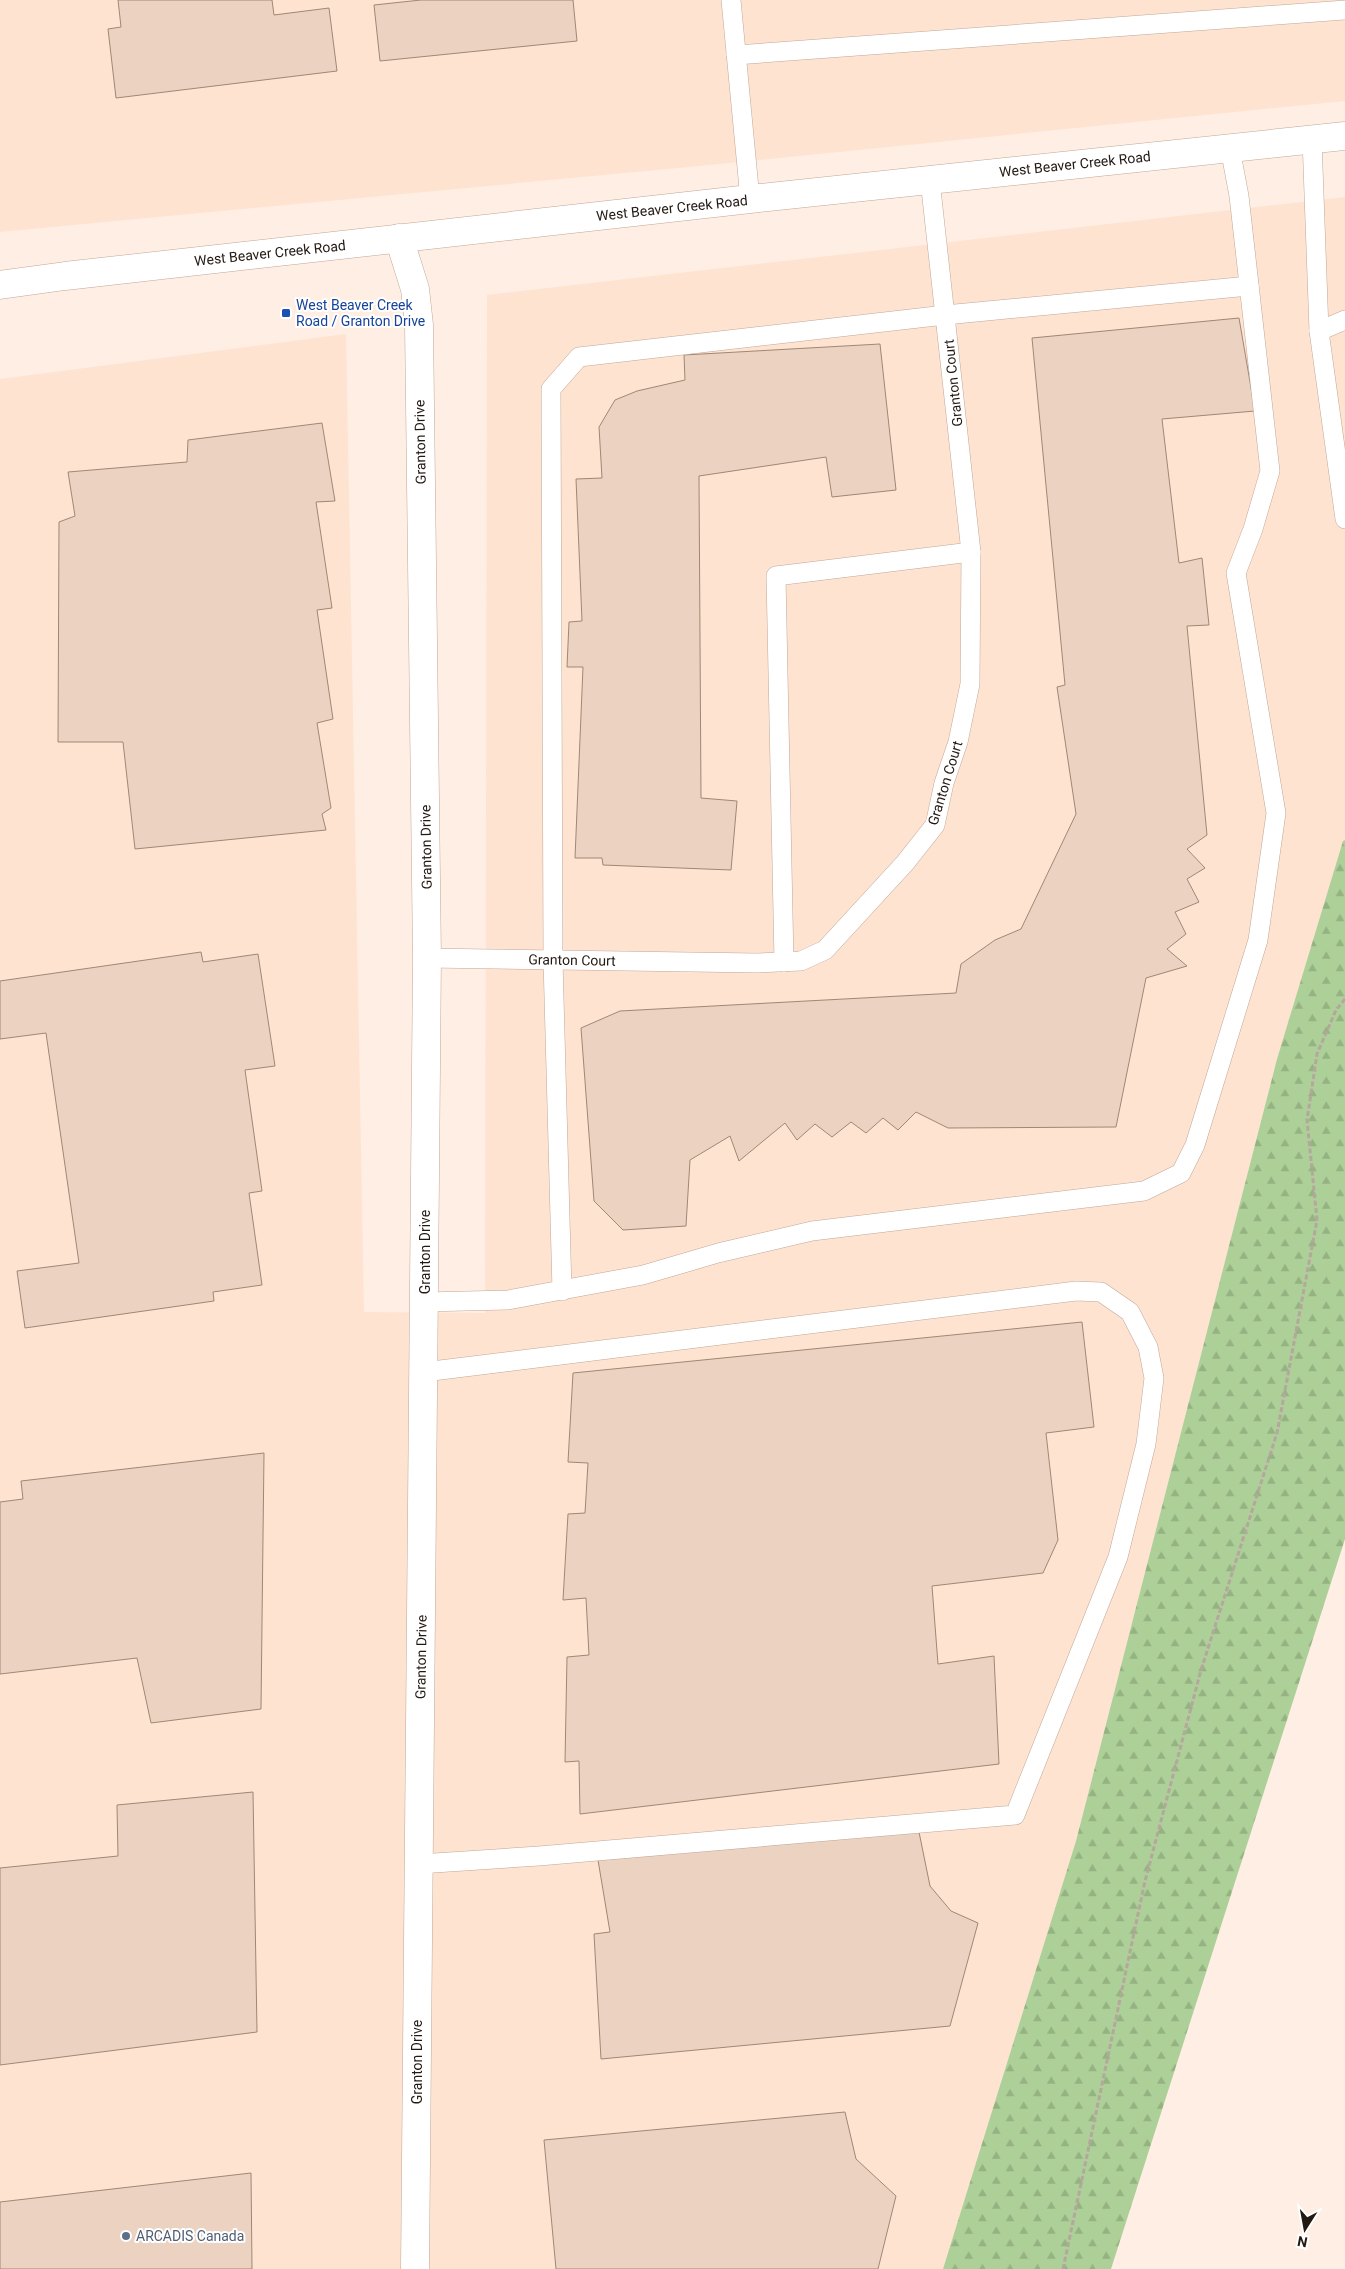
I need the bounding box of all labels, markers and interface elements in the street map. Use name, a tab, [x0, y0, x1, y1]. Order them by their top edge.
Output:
street label: West Beaver Creek Road	[998, 148, 1152, 180]
street label: West Beaver Creek Road	[595, 192, 749, 224]
street label: West Beaver Creek Road	[193, 237, 347, 269]
place label: West Beaver Creek Road / Granton Drive	[296, 297, 425, 329]
marker: West Beaver Creek Road / Granton Drive	[280, 307, 292, 319]
street label: Granton Court	[940, 338, 966, 427]
street label: Granton Drive	[411, 400, 429, 484]
street label: Granton Court	[925, 738, 966, 827]
street label: Granton Drive	[417, 805, 435, 889]
street label: Granton Court	[528, 951, 616, 969]
street label: Granton Drive	[417, 1210, 433, 1294]
street label: Granton Drive	[412, 1615, 430, 1699]
street label: Granton Drive	[409, 2020, 425, 2104]
north arrow	[1280, 2204, 1330, 2254]
place label: ARCADIS Canada	[136, 2228, 244, 2244]
marker: ARCADIS Canada	[120, 2230, 132, 2242]
text: N	[1296, 2233, 1309, 2251]

